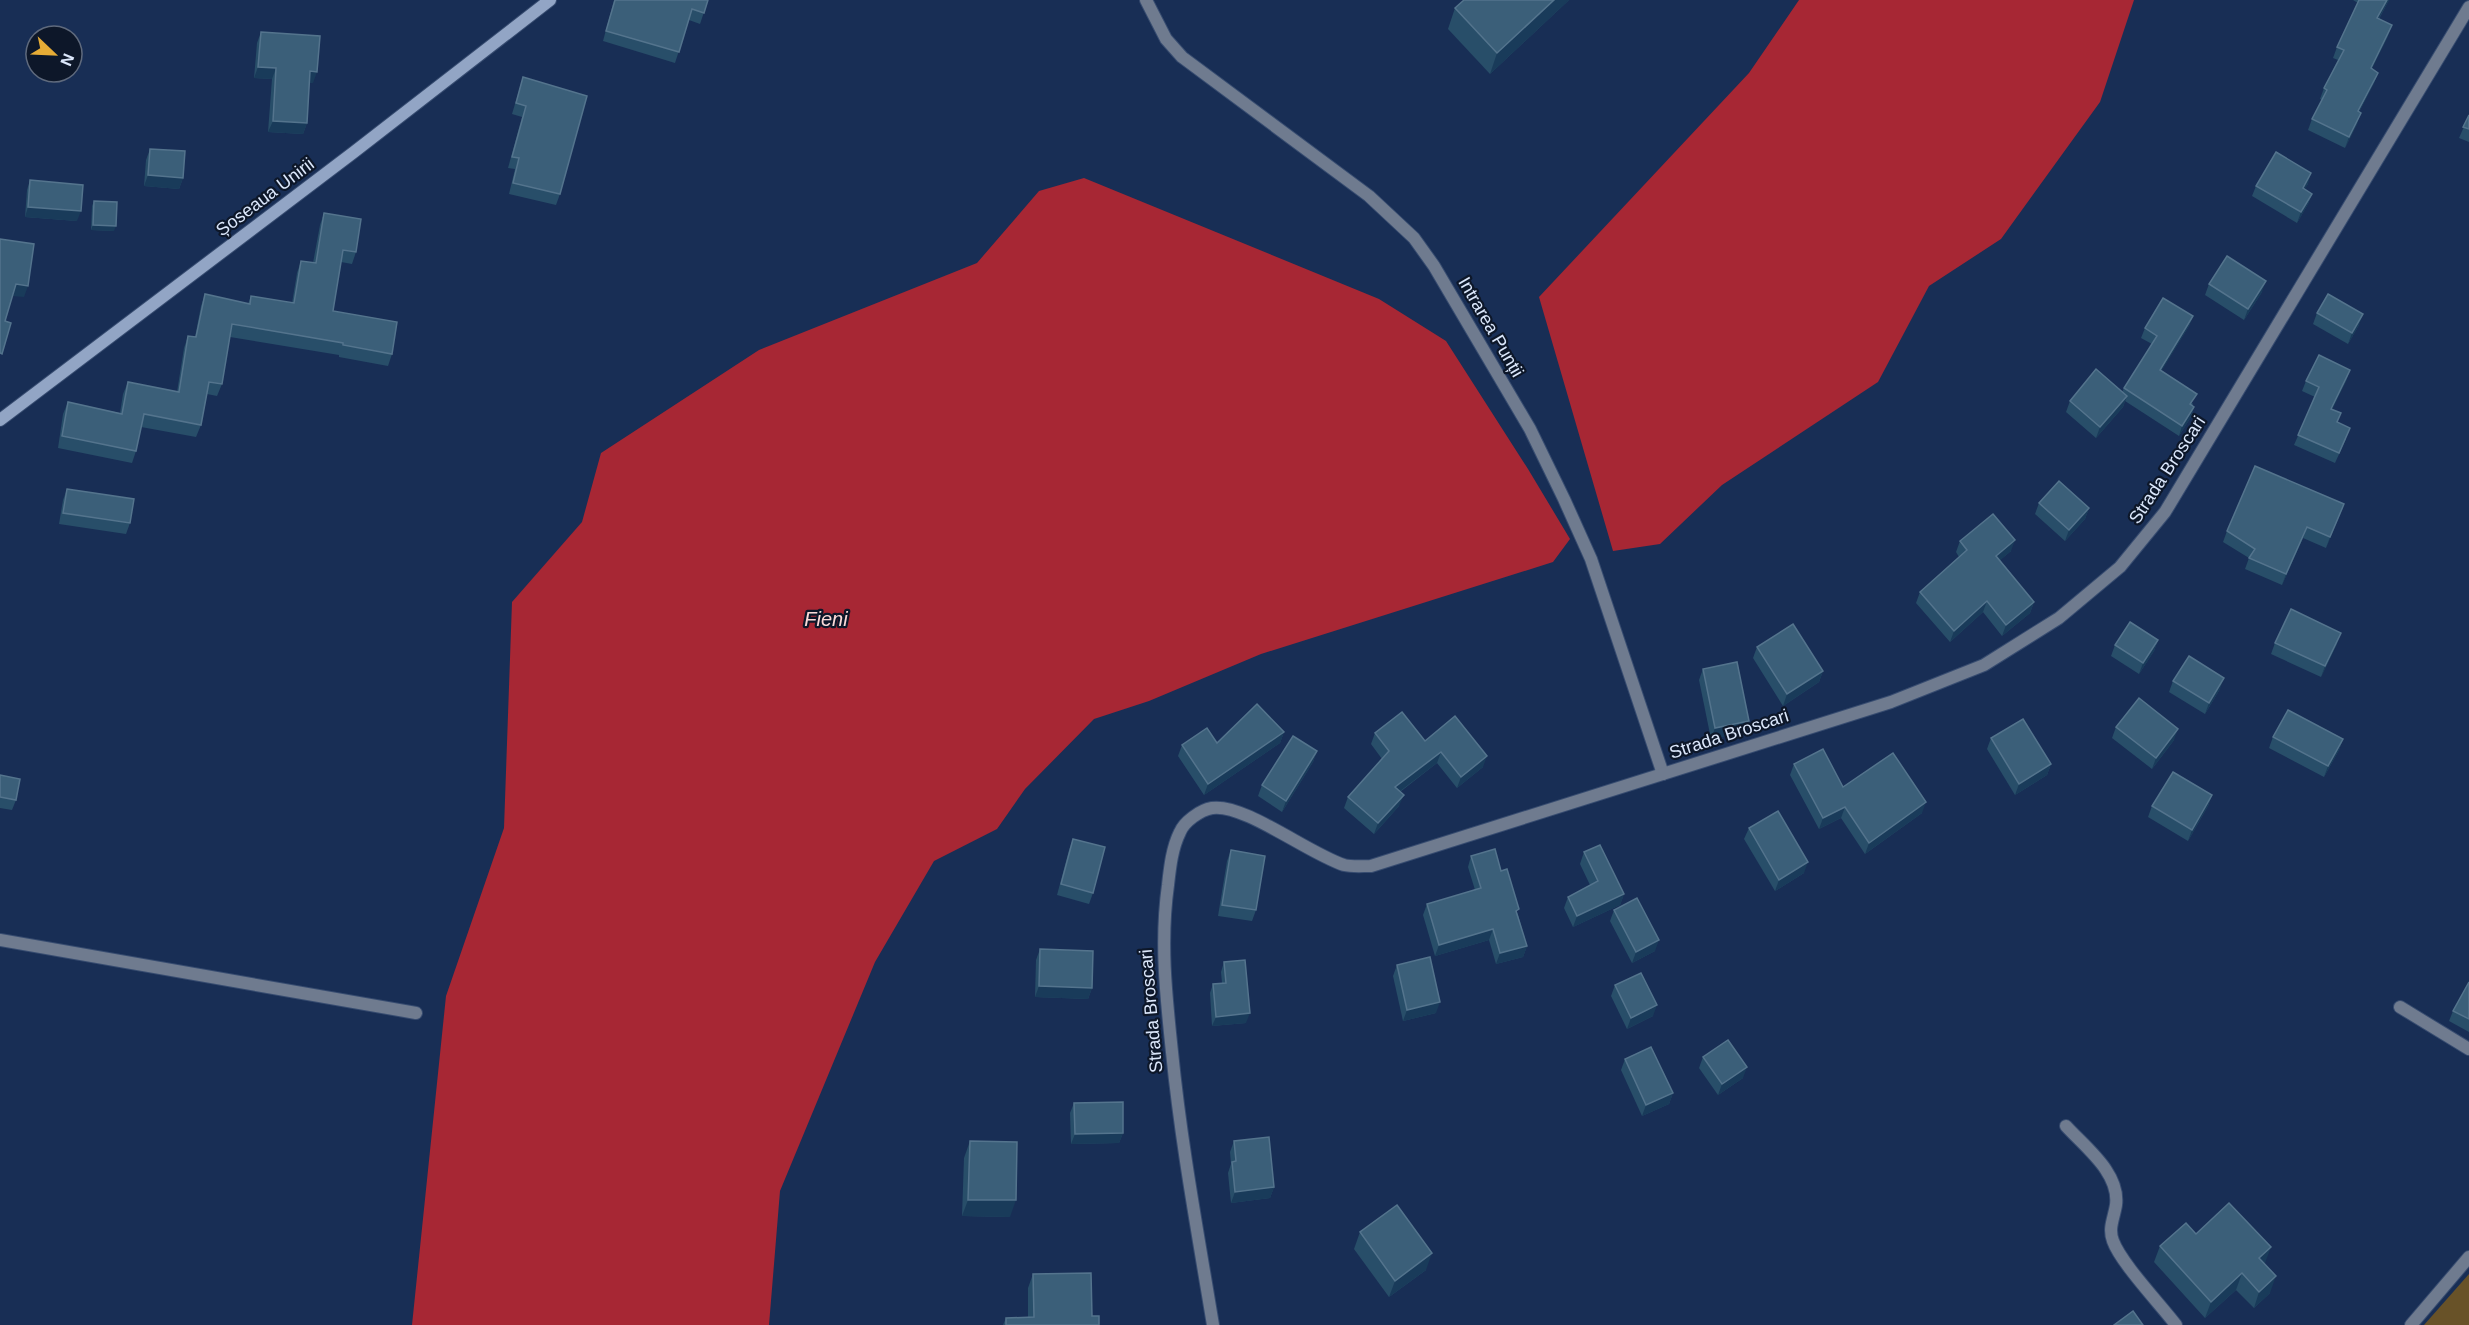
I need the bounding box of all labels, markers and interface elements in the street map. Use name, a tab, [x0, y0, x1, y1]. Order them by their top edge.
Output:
north arrow	[24, 24, 84, 84]
text: N	[57, 51, 77, 68]
street label: Șoseaua Unirii	[212, 154, 318, 240]
street label: Intrarea Punții	[1454, 273, 1528, 381]
street label: Strada Broscari	[2125, 413, 2209, 527]
water label: Fieni	[804, 608, 848, 630]
street label: Strada Broscari	[1667, 705, 1791, 763]
street label: Strada Broscari	[1136, 948, 1166, 1074]

